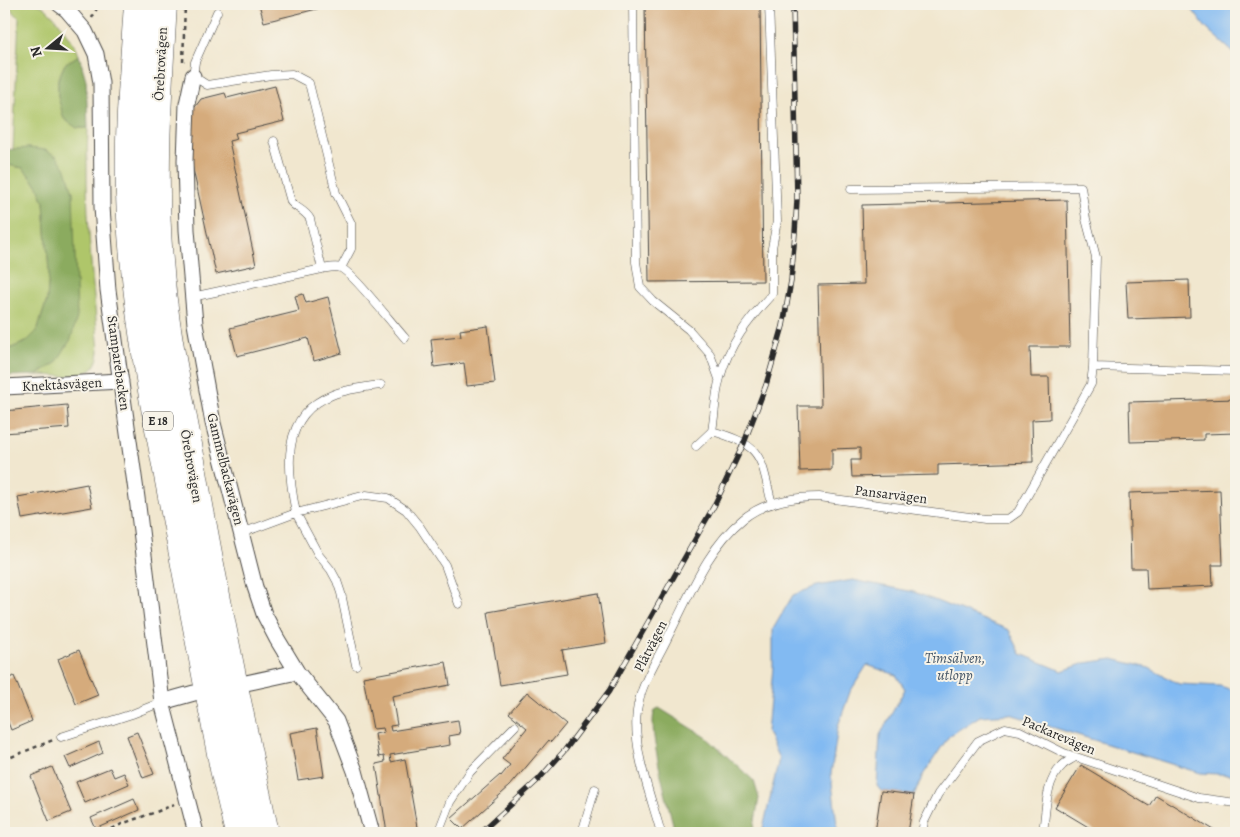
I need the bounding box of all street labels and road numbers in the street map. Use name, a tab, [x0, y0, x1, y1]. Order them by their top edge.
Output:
street label: Örebrovägen	[149, 26, 172, 101]
street label: Stamparebacken	[102, 314, 135, 412]
street label: Knektåsvägen	[22, 373, 103, 396]
street label: Gammelbackavägen	[202, 411, 249, 527]
road number: E 18	[143, 412, 173, 431]
street label: Örebrovägen	[176, 428, 207, 504]
street label: Pansarvägen	[854, 481, 929, 508]
street label: Plåtvägen	[629, 617, 672, 675]
street label: Packarevägen	[1019, 711, 1099, 760]

